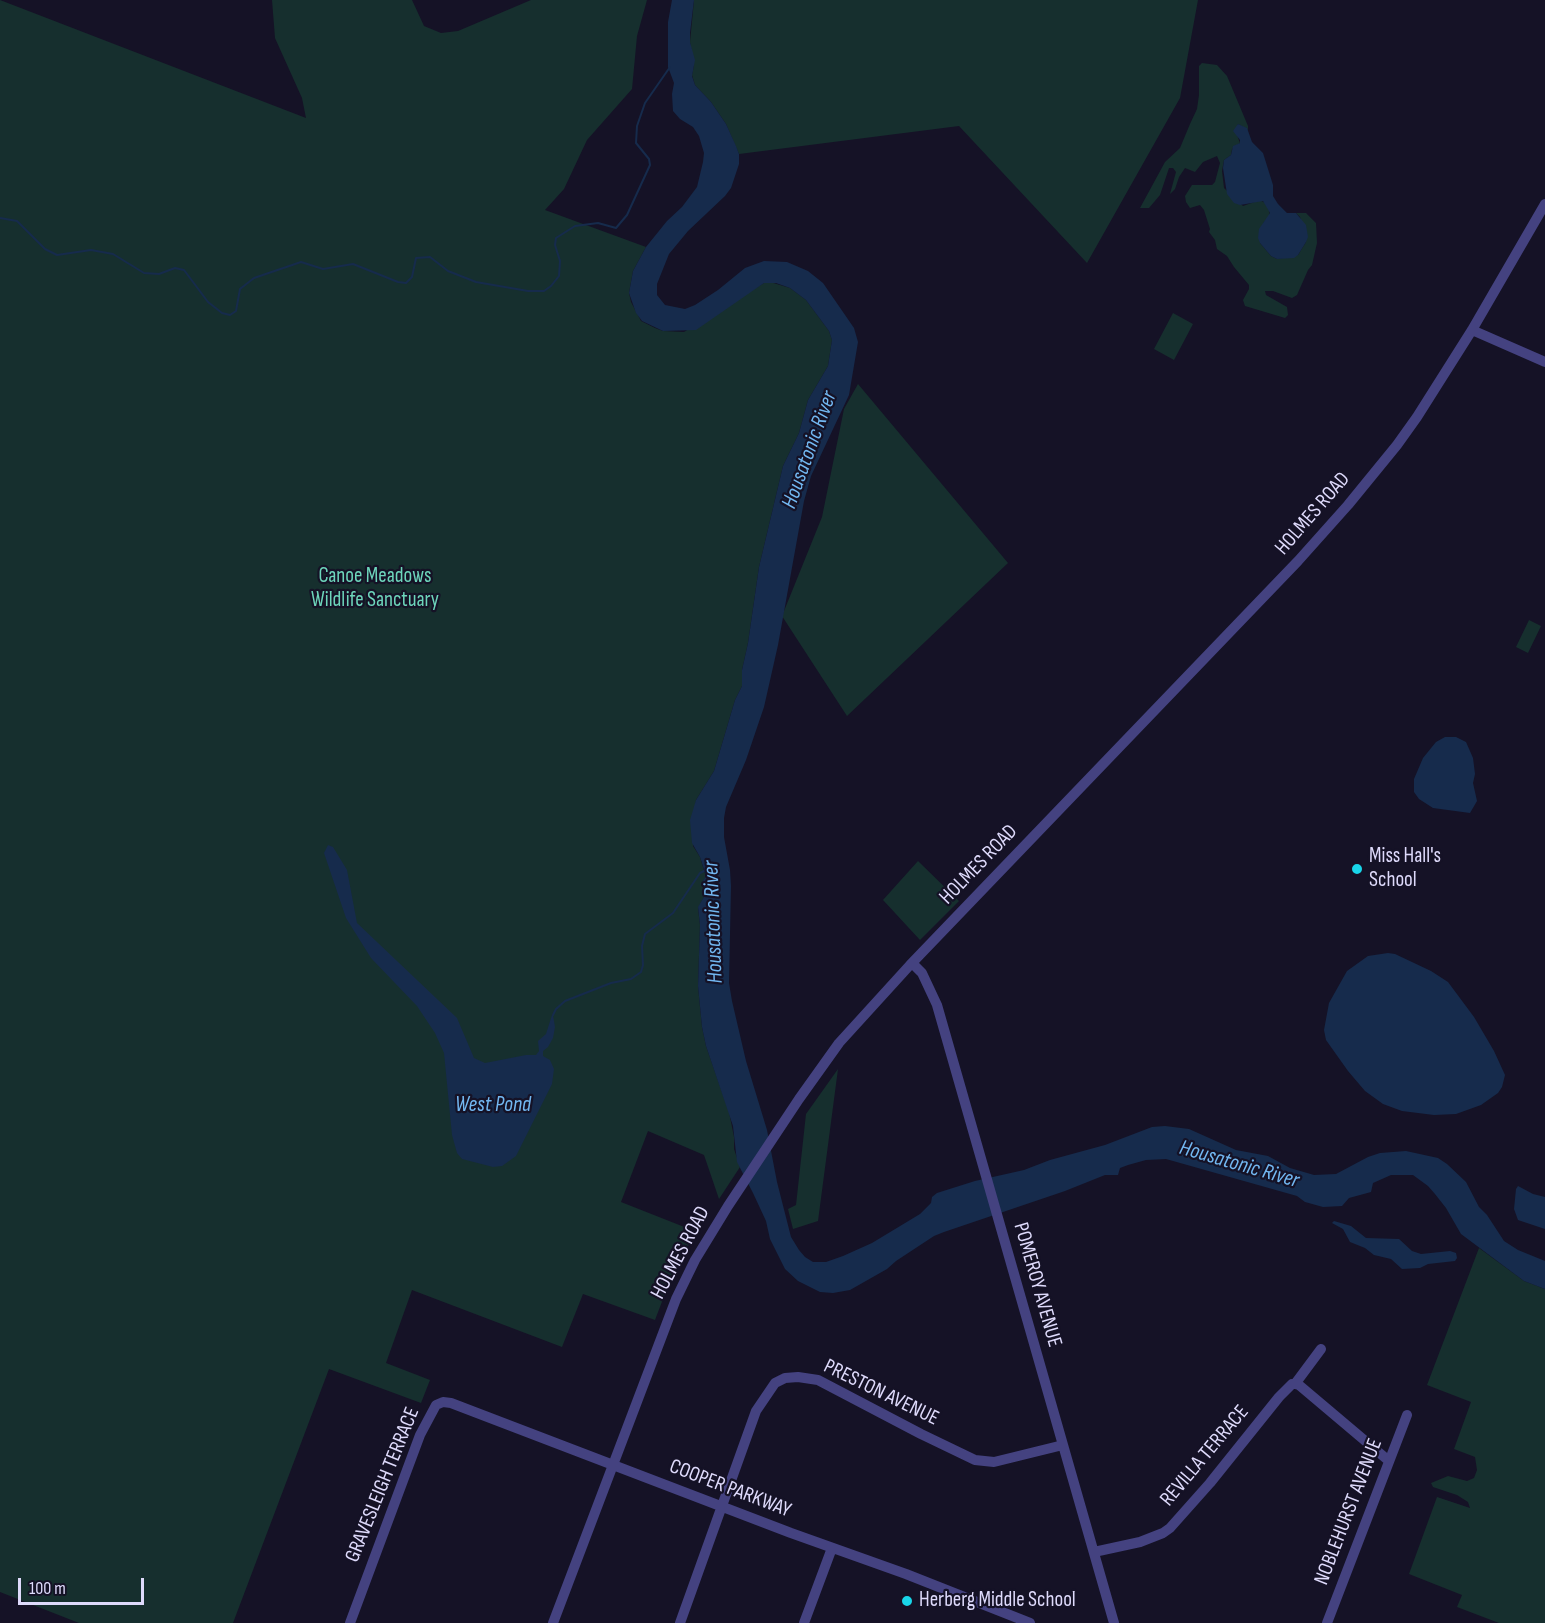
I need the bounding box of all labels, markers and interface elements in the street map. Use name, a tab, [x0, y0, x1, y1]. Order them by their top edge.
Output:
water label: Housatonic River	[777, 388, 843, 512]
street label: HOLMES ROAD	[1270, 467, 1356, 561]
park label: Canoe Meadows Wildlife Sanctuary	[311, 564, 439, 614]
street label: HOLMES ROAD	[935, 820, 1023, 910]
place label: Miss Hall's School	[1369, 844, 1441, 894]
water label: Housatonic River	[699, 860, 729, 984]
marker: Miss Hall's School	[1350, 862, 1364, 876]
water label: West Pond	[455, 1092, 531, 1118]
water label: Housatonic River	[1176, 1135, 1302, 1195]
street label: HOLMES ROAD	[646, 1202, 716, 1304]
street label: POMEROY AVENUE	[1007, 1220, 1067, 1350]
street label: PRESTON AVENUE	[819, 1354, 943, 1432]
street label: REVILLA TERRACE	[1155, 1400, 1255, 1512]
street label: GRAVESLEIGH TERRACE	[340, 1404, 426, 1566]
street label: NOBLEHURST AVENUE	[1310, 1435, 1388, 1589]
street label: COOPER PARKWAY	[666, 1454, 794, 1524]
scale bar	[21, 1566, 147, 1604]
text: 100 m	[29, 1578, 66, 1599]
place label: Herberg Middle School	[919, 1588, 1076, 1614]
marker: Herberg Middle School	[900, 1594, 914, 1608]

